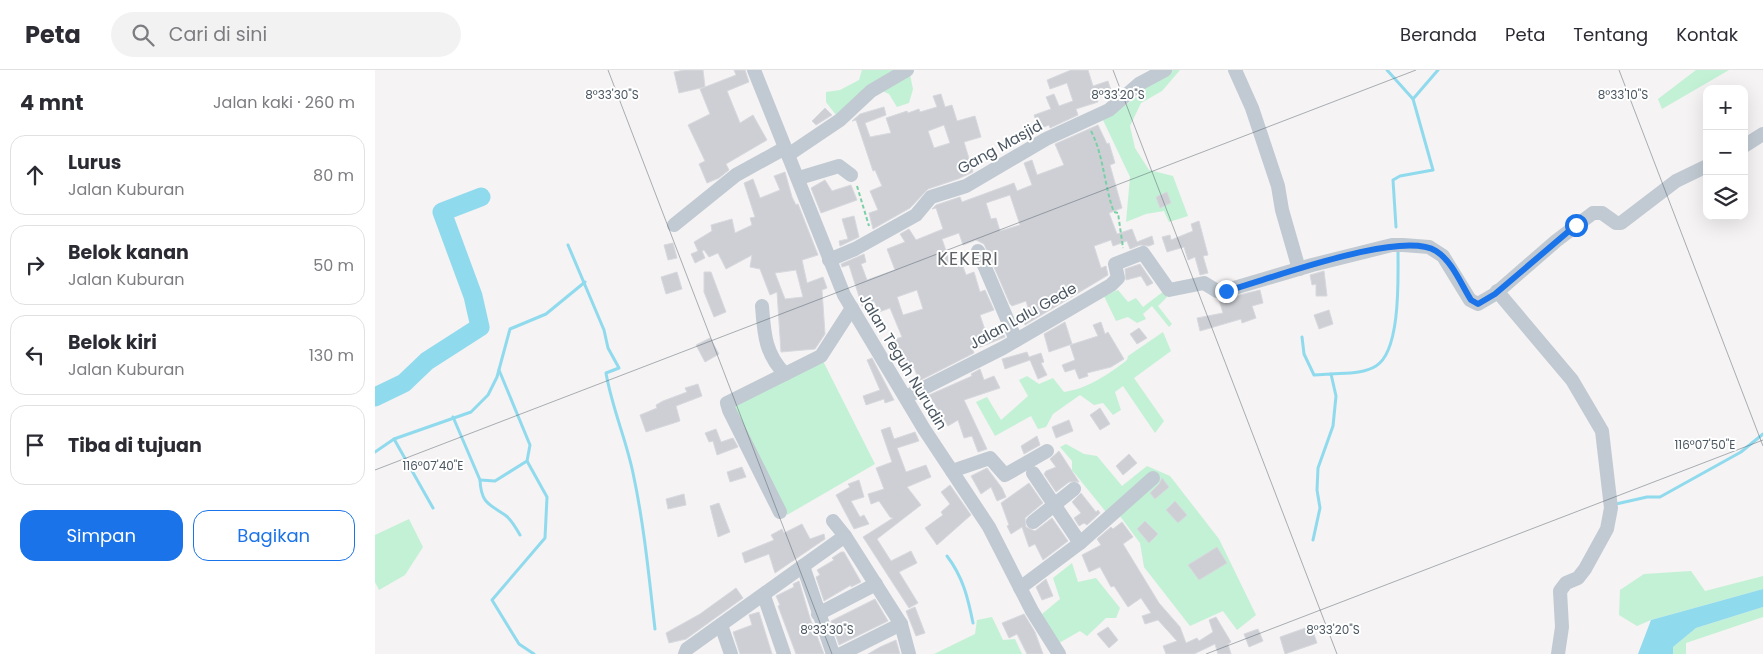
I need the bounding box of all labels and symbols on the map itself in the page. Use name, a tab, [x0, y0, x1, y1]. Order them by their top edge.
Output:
text: 8°33'30"S	[585, 86, 639, 103]
text: 8°33'20"S	[1091, 86, 1145, 103]
text: 8°33'10"S	[1598, 86, 1648, 103]
street label: Gang Masjid	[954, 115, 1046, 179]
route start	[1565, 214, 1588, 237]
district label: KEKERI	[937, 246, 999, 271]
street label: Jalan Lalu Gede	[965, 277, 1080, 354]
route end	[1215, 280, 1238, 303]
street label: Jalan Teguh Nurudin	[854, 290, 952, 434]
text: 116°07'50"E	[1675, 436, 1735, 453]
text: 116°07'40"E	[403, 457, 463, 474]
text: 8°33'30"S	[800, 621, 854, 638]
text: 8°33'20"S	[1306, 621, 1360, 638]

